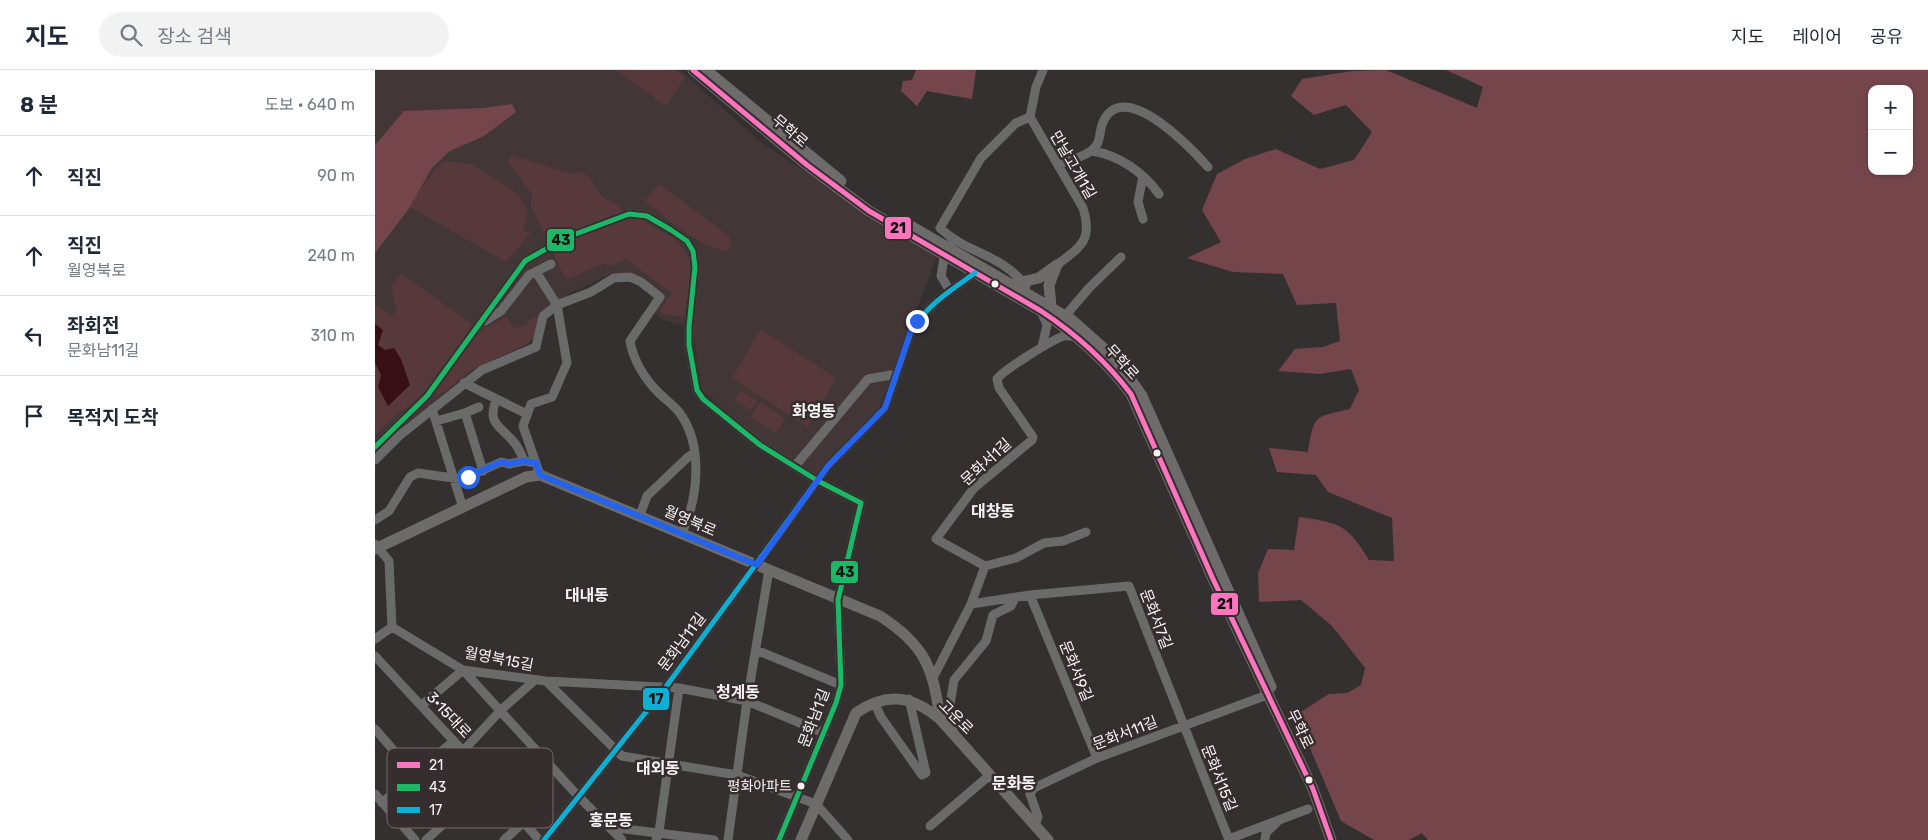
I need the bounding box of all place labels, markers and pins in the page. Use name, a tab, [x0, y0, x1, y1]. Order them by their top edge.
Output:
unlabelled marker	[990, 279, 1000, 289]
unlabelled marker	[1152, 448, 1162, 458]
unlabelled marker	[1304, 775, 1314, 785]
place label: 평화아파트	[728, 778, 792, 795]
marker: 평화아파트	[796, 781, 806, 791]

